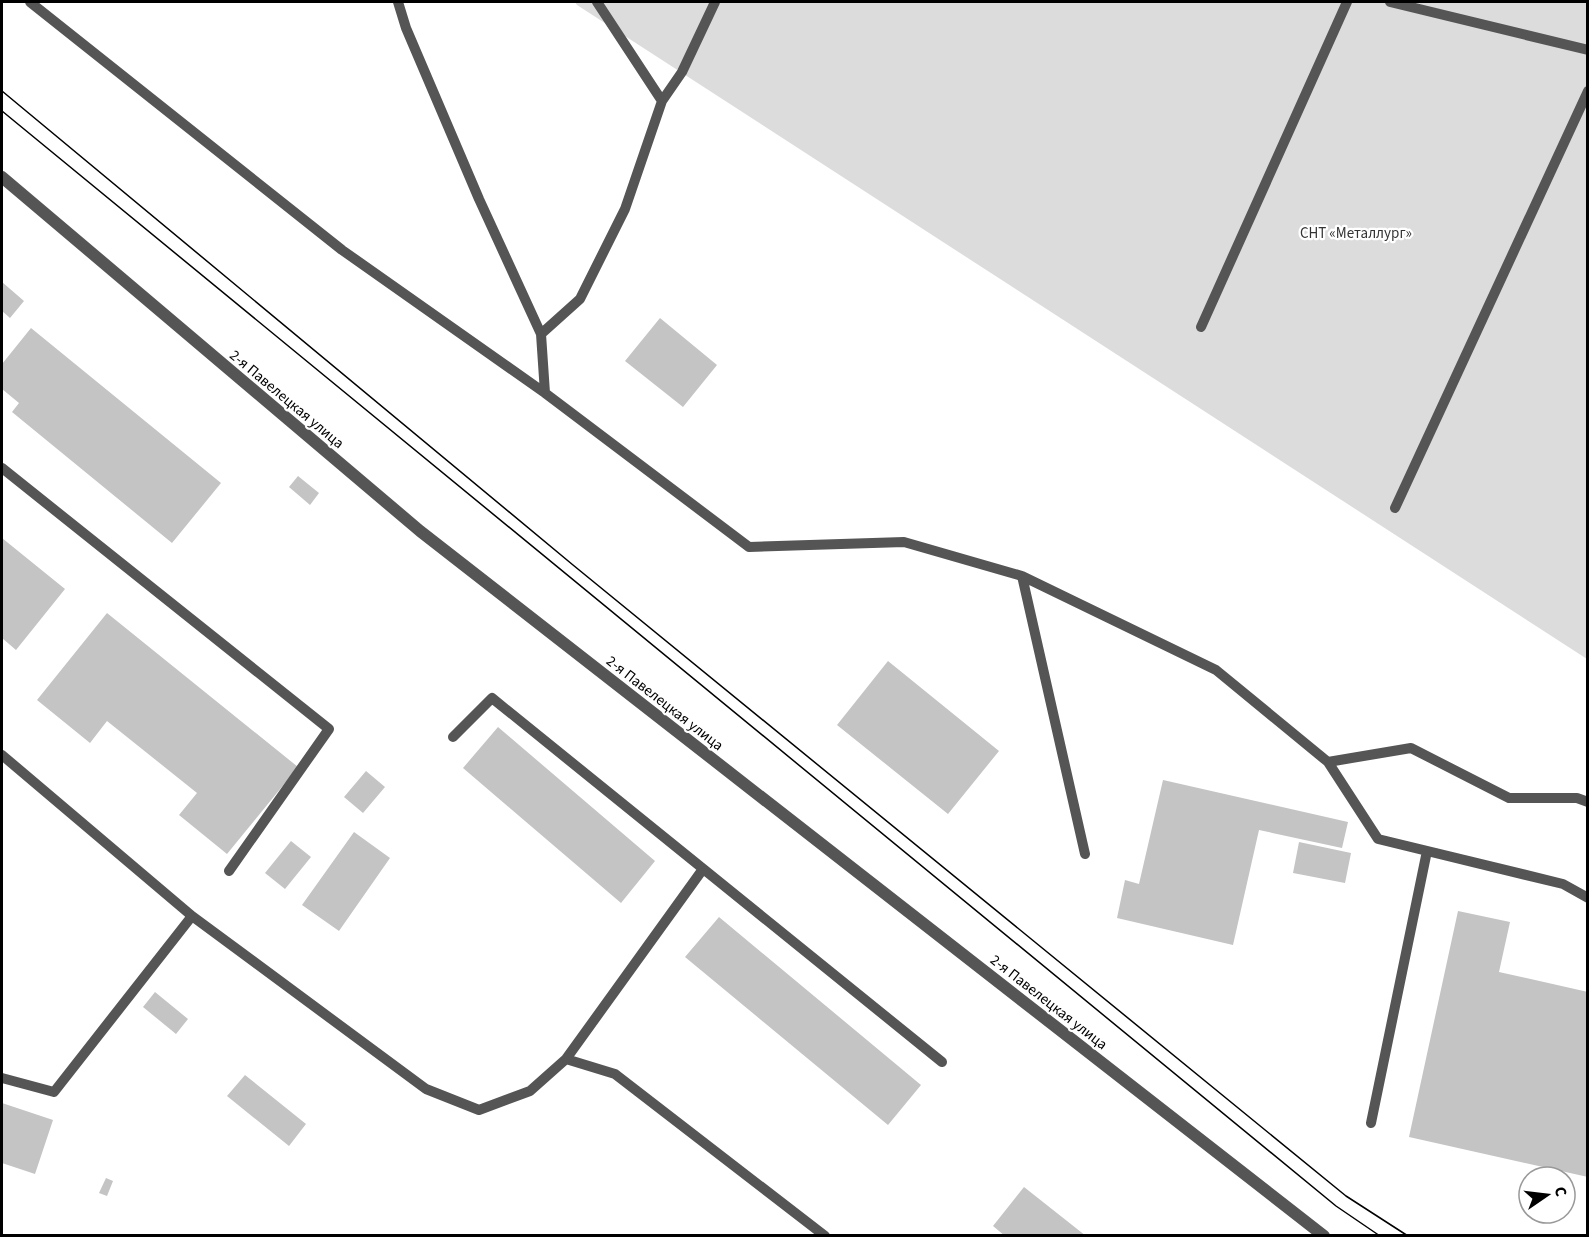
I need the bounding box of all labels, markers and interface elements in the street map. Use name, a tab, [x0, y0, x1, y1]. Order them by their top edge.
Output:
park label: СНТ «Металлург»	[1300, 223, 1412, 244]
street label: 2-я Павелецкая улица	[225, 345, 348, 454]
street label: 2-я Павелецкая улица	[602, 651, 728, 756]
street label: 2-я Павелецкая улица	[986, 950, 1112, 1055]
north arrow	[1517, 1165, 1577, 1225]
text: С	[1549, 1184, 1572, 1199]

